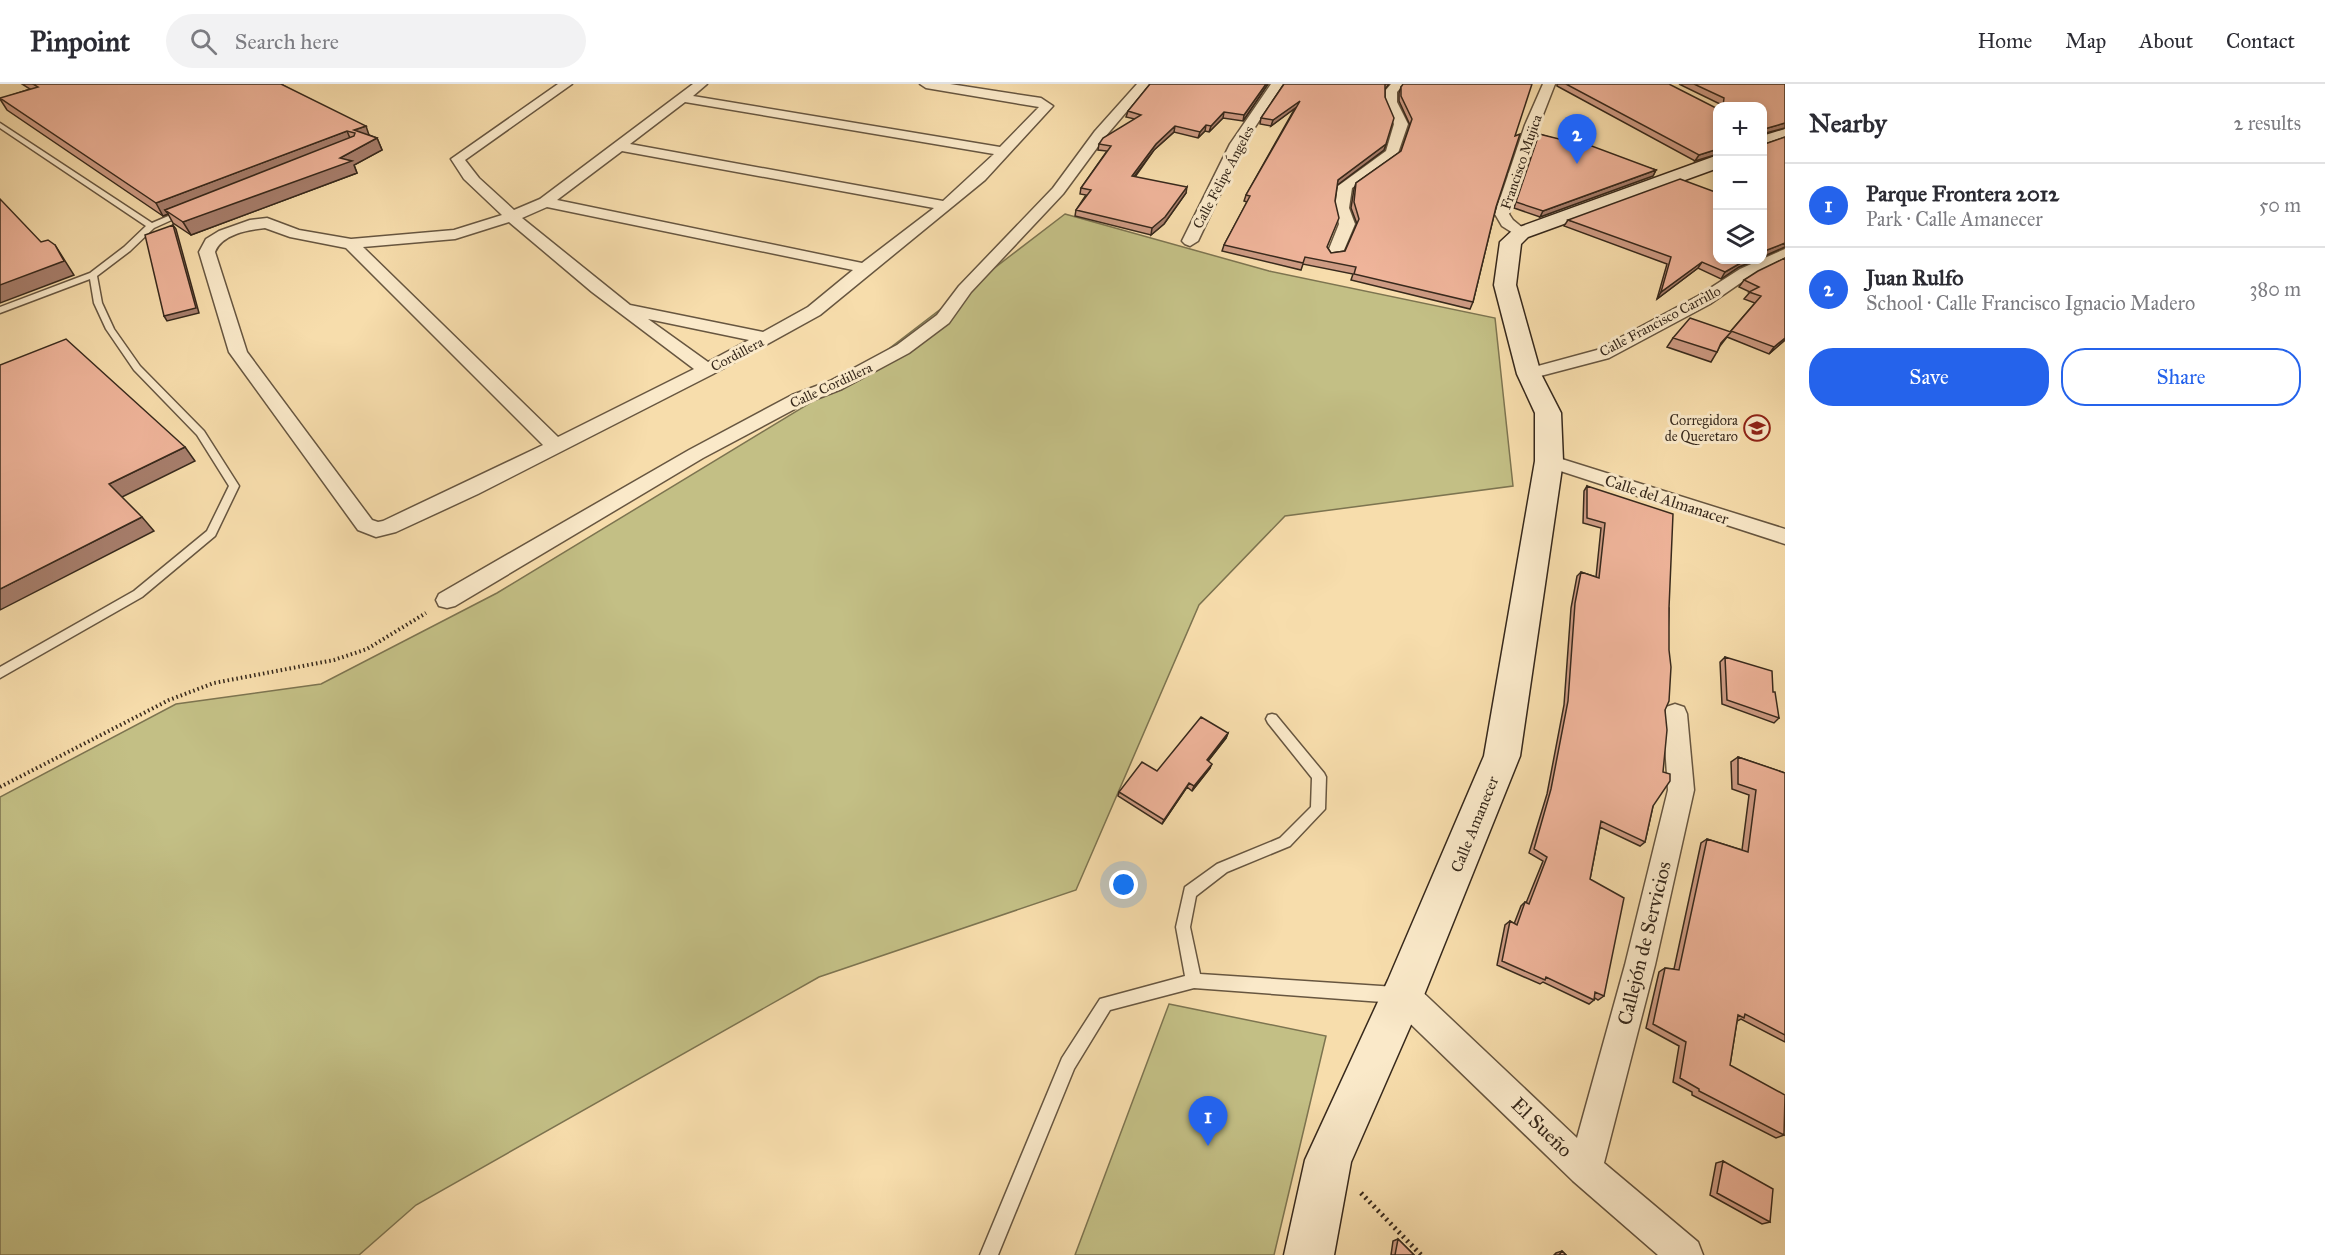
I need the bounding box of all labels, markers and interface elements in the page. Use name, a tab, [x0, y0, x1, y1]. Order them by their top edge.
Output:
search box	[166, 14, 586, 68]
text: Pinpoint	[30, 24, 130, 59]
icon: search	[187, 25, 220, 58]
text: Search here	[235, 28, 339, 55]
text: Home	[1977, 28, 2032, 54]
text: Map	[2065, 28, 2106, 54]
text: About	[2139, 28, 2193, 54]
text: Contact	[2226, 28, 2295, 54]
map controls	[1713, 102, 1767, 264]
button: +	[1713, 102, 1767, 156]
text: Nearby	[1809, 107, 1887, 139]
text: 2 results	[2233, 111, 2301, 135]
street label: Francisco Mujica	[1497, 112, 1546, 212]
pin: 2	[1558, 115, 1596, 164]
street label: Calle Felipe Ángeles	[1187, 122, 1258, 232]
button: −	[1713, 156, 1767, 210]
text: Parque Frontera 2012	[1866, 180, 2059, 207]
text: 1	[1825, 193, 1832, 217]
text: 50 m	[2259, 193, 2301, 217]
text: Park · Calle Amanecer	[1866, 207, 2043, 231]
button: layers	[1713, 210, 1767, 264]
text: Juan Rulfo	[1866, 264, 1964, 291]
text: 2	[1824, 277, 1833, 301]
text: 380 m	[2250, 277, 2301, 301]
street label: Calle Francisco Carrillo	[1597, 282, 1724, 361]
text: School · Calle Francisco Ignacio Madero	[1866, 291, 2195, 315]
street label: Cordillera	[708, 333, 767, 375]
button: Save	[1809, 348, 2049, 406]
button: Share	[2061, 348, 2301, 406]
street label: Calle Cordillera	[787, 359, 875, 412]
place label: Corregidora de Queretaro	[1665, 412, 1738, 445]
school or university icon: Corregidora de Queretaro	[1742, 413, 1772, 443]
street label: Calle del Almanacer	[1603, 471, 1731, 528]
street label: Calle Amanecer	[1447, 773, 1502, 875]
street label: Callejón de Servicios	[1612, 859, 1676, 1027]
your location	[1109, 870, 1138, 899]
street label: El Sueño	[1506, 1092, 1578, 1162]
pin: 1	[1188, 1096, 1228, 1146]

